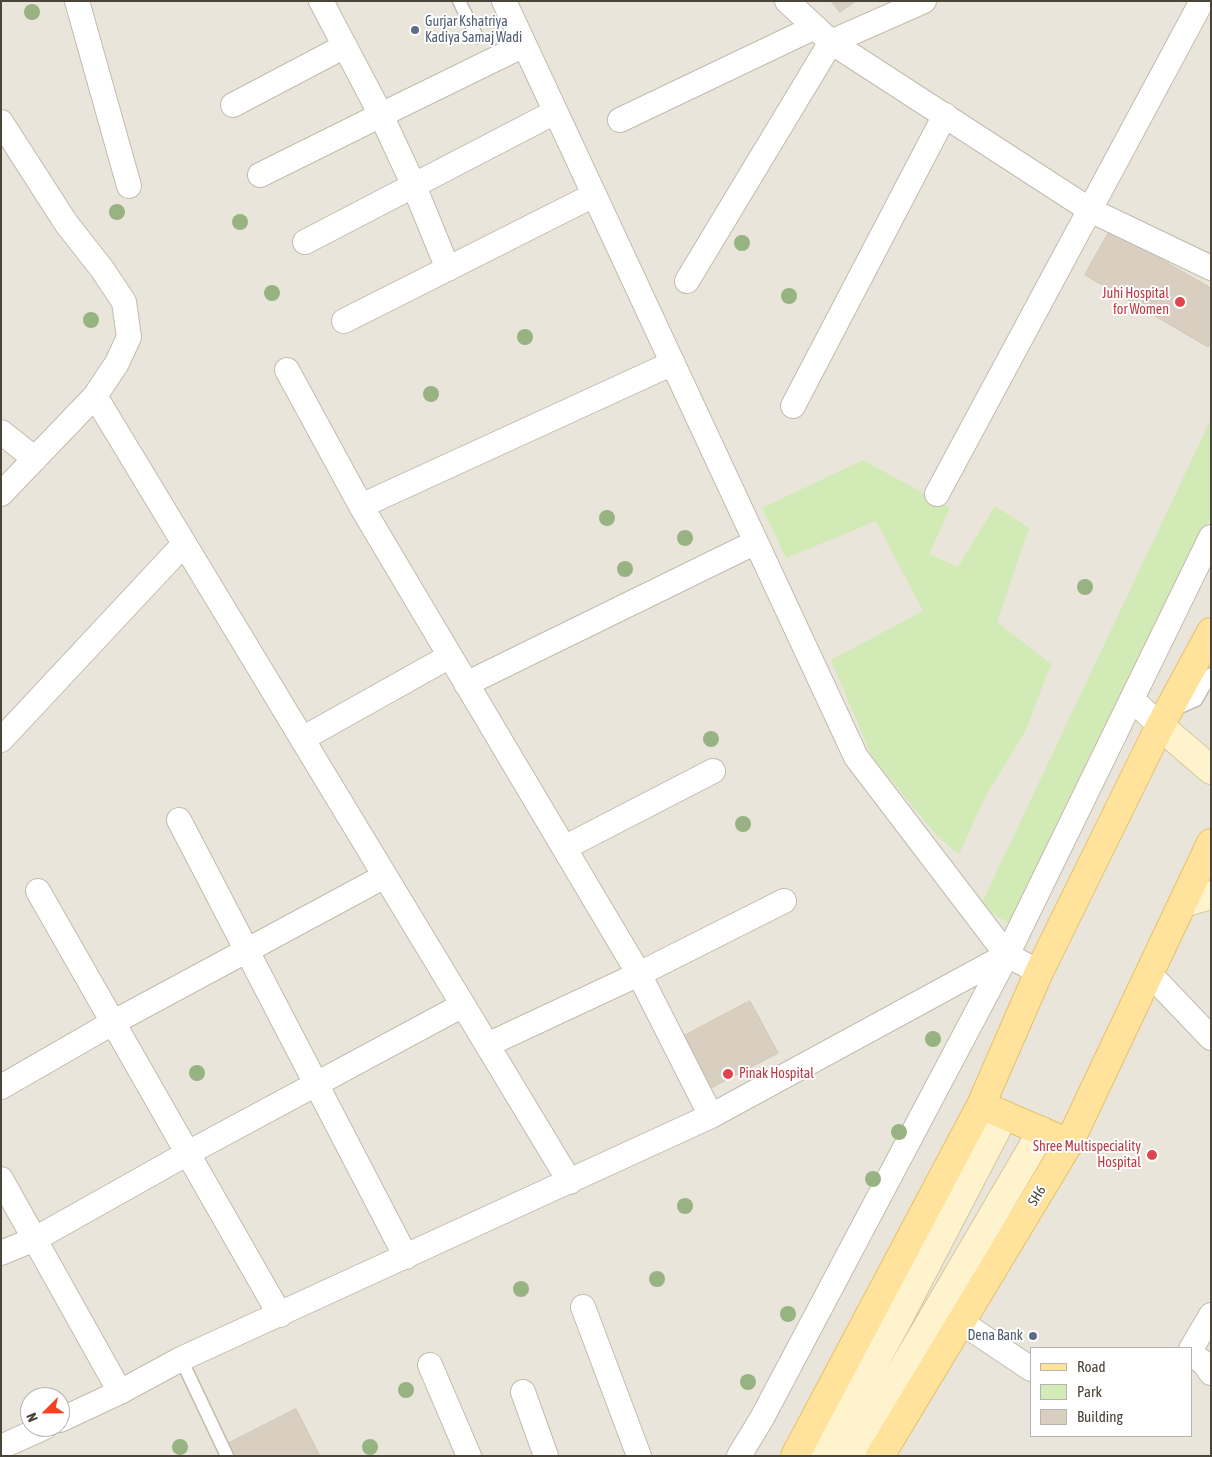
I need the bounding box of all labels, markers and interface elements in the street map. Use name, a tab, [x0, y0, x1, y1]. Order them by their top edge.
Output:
place label: Gurjar Kshatriya Kadiya Samaj Wadi	[425, 14, 522, 46]
marker: Gurjar Kshatriya Kadiya Samaj Wadi	[409, 24, 421, 36]
place label: Juhi Hospital for Women	[1102, 286, 1169, 318]
marker: Juhi Hospital for Women	[1173, 295, 1187, 309]
place label: Pinak Hospital	[739, 1066, 814, 1082]
marker: Pinak Hospital	[721, 1067, 735, 1081]
place label: Shree Multispeciality Hospital	[1033, 1139, 1141, 1172]
marker: Shree Multispeciality Hospital	[1145, 1148, 1159, 1162]
street label: SH6	[1024, 1183, 1050, 1209]
place label: Dena Bank	[967, 1328, 1023, 1344]
marker: Dena Bank	[1027, 1330, 1039, 1342]
legend	[1030, 1347, 1192, 1437]
text: Road	[1077, 1358, 1106, 1375]
text: Park	[1077, 1383, 1102, 1400]
north arrow	[20, 1387, 70, 1437]
text: Building	[1077, 1408, 1123, 1425]
text: N	[23, 1411, 41, 1424]

